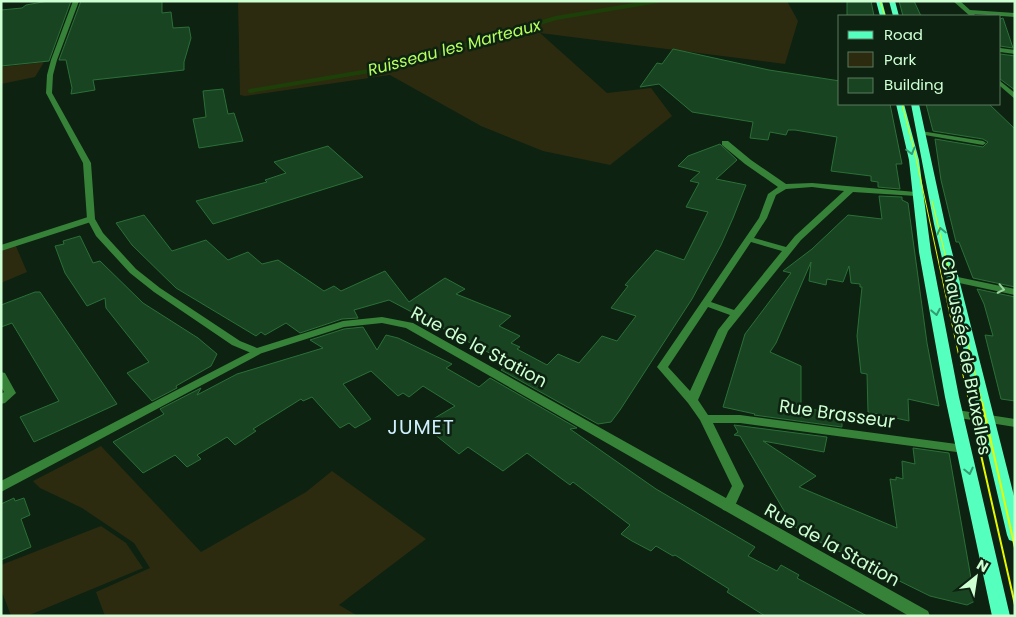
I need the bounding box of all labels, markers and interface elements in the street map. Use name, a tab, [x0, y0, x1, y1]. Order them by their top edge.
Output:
water label: Ruisseau les Marteaux	[365, 13, 545, 82]
legend	[838, 15, 1001, 105]
text: Road	[884, 24, 923, 45]
text: Park	[884, 49, 916, 70]
text: Building	[884, 74, 944, 95]
one-way arrow	[906, 147, 916, 155]
one-way arrow	[936, 226, 947, 235]
street label: Chaussée de Bruxelles	[935, 255, 998, 457]
one-way arrow	[997, 283, 1005, 294]
street label: Rue de la Station	[407, 300, 552, 393]
one-way arrow	[930, 307, 940, 316]
street label: Rue Brasseur	[778, 393, 897, 434]
district label: JUMET	[387, 413, 455, 441]
one-way arrow	[963, 466, 974, 475]
street label: Rue de la Station	[760, 497, 904, 592]
north arrow	[951, 552, 1001, 602]
text: N	[973, 554, 992, 577]

